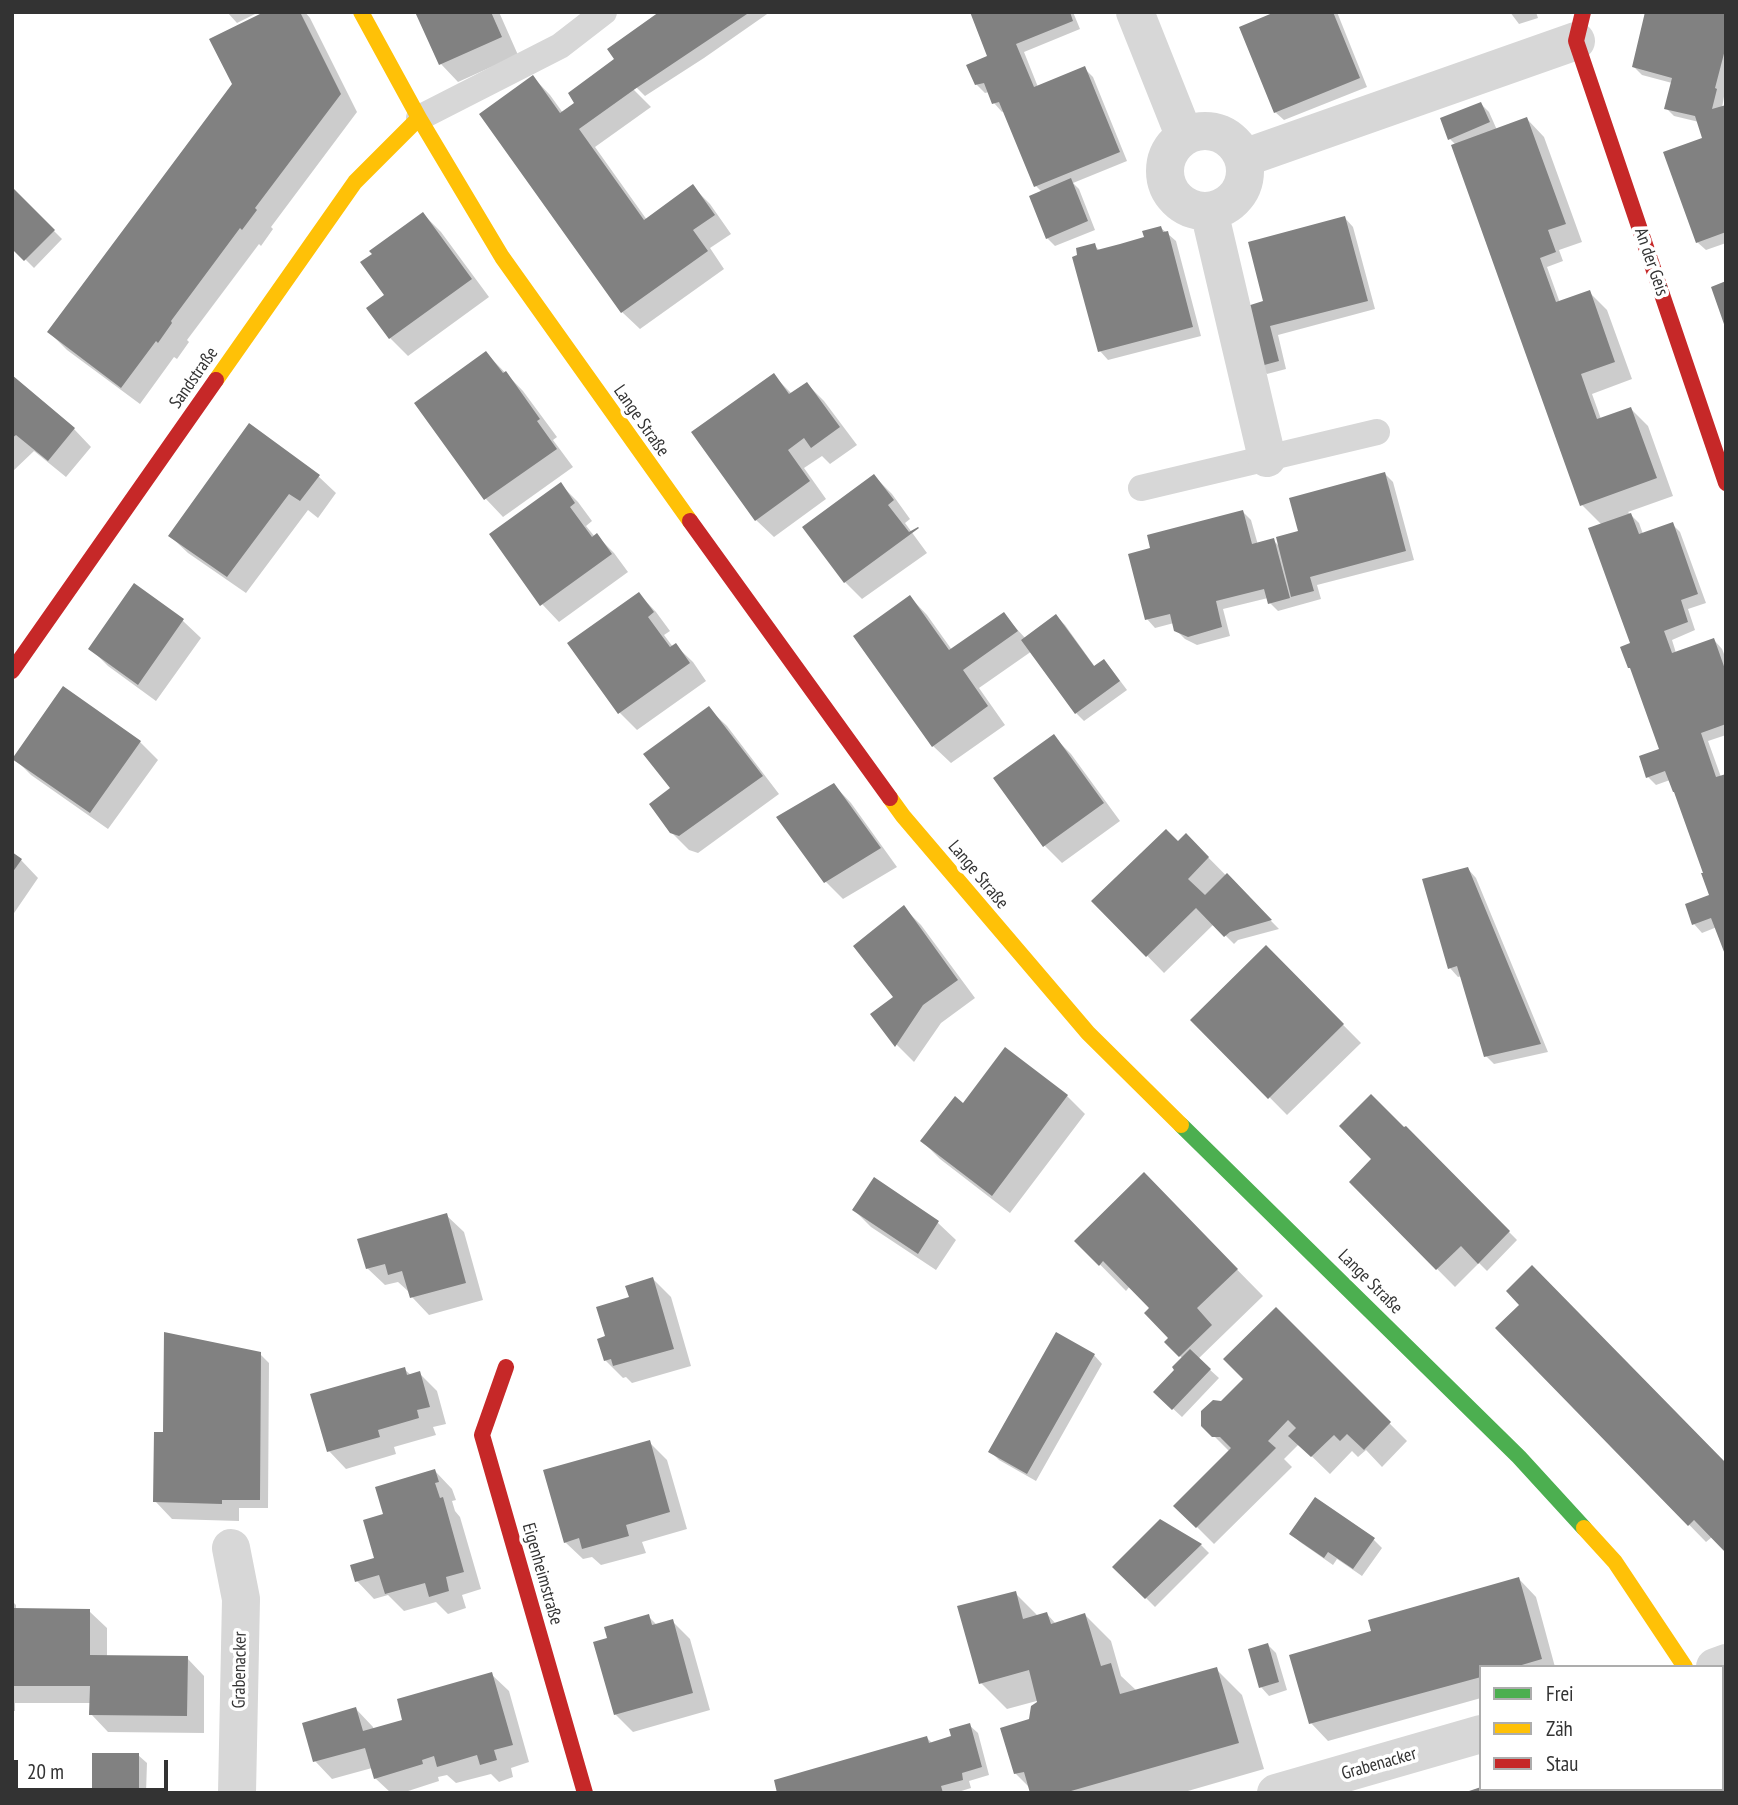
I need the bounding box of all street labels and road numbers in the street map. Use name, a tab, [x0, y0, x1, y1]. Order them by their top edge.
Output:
street label: An der Geis	[1629, 225, 1673, 299]
street label: Sandstraße	[165, 343, 223, 413]
street label: Lange Straße	[609, 381, 673, 461]
street label: Lange Straße	[943, 837, 1013, 913]
street label: Lange Straße	[1333, 1245, 1407, 1319]
street label: Eigenheimstraße	[517, 1521, 567, 1627]
street label: Grabenacker	[229, 1631, 251, 1709]
street label: Grabenacker	[1339, 1743, 1419, 1785]

